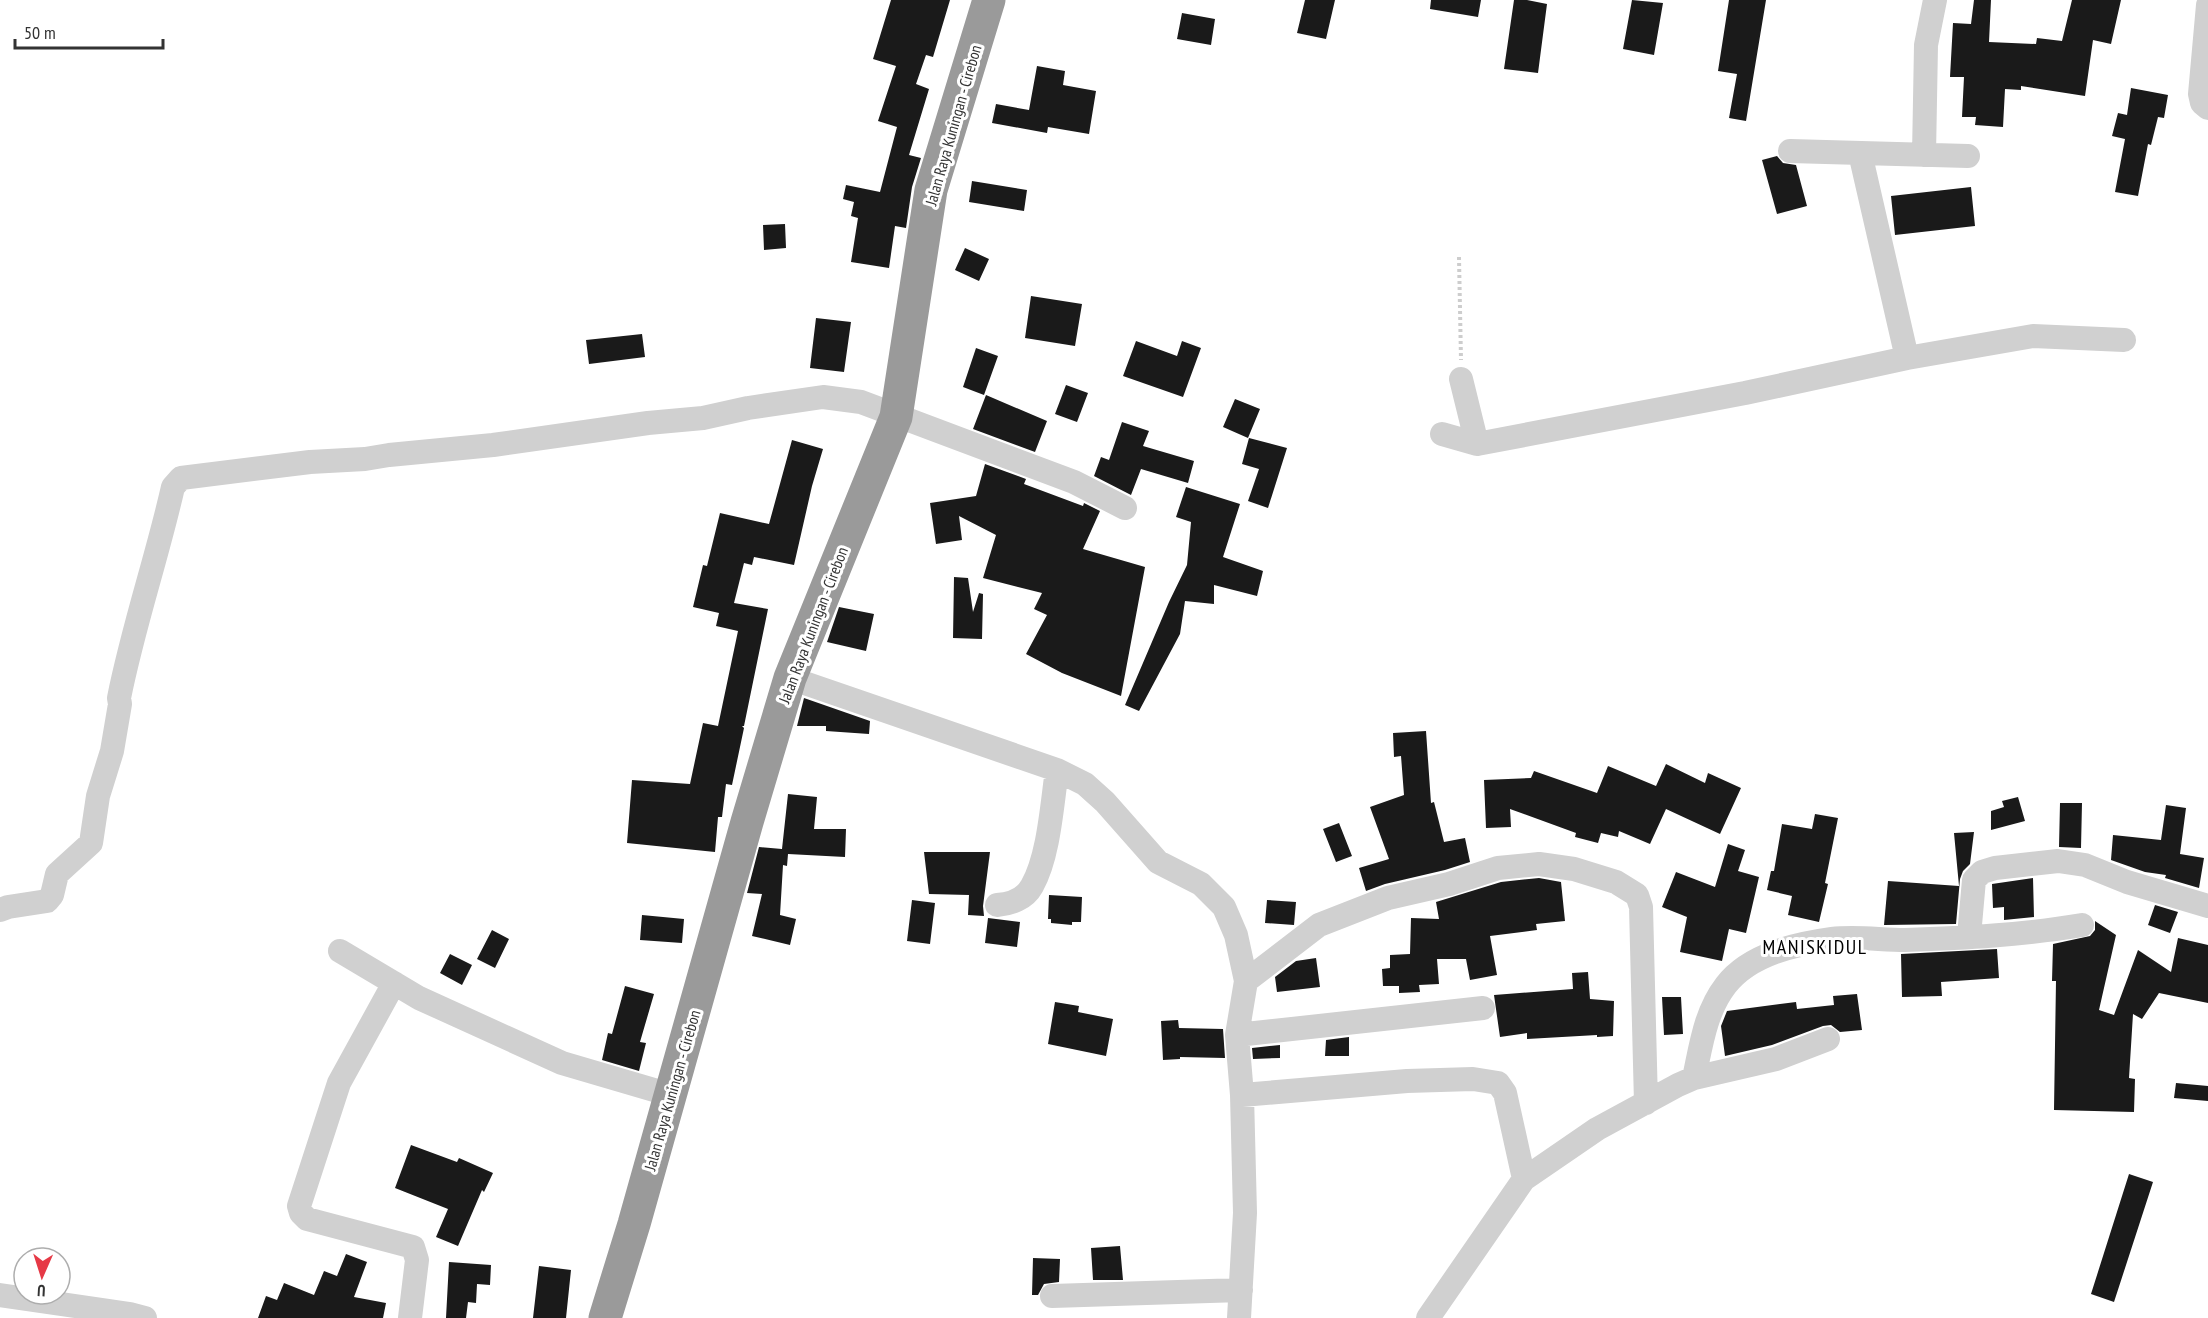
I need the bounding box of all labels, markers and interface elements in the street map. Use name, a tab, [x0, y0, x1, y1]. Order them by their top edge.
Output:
scale bar	[15, 12, 164, 50]
text: 50 m	[24, 21, 56, 44]
street label: Jalan Raya Kuningan - Cirebon	[920, 42, 985, 208]
street label: Jalan Raya Kuningan - Cirebon	[774, 544, 852, 707]
district label: MANISKIDUL	[1763, 934, 1867, 960]
street label: Jalan Raya Kuningan - Cirebon	[639, 1007, 704, 1173]
north arrow	[12, 1246, 72, 1306]
text: U	[37, 1281, 46, 1301]

